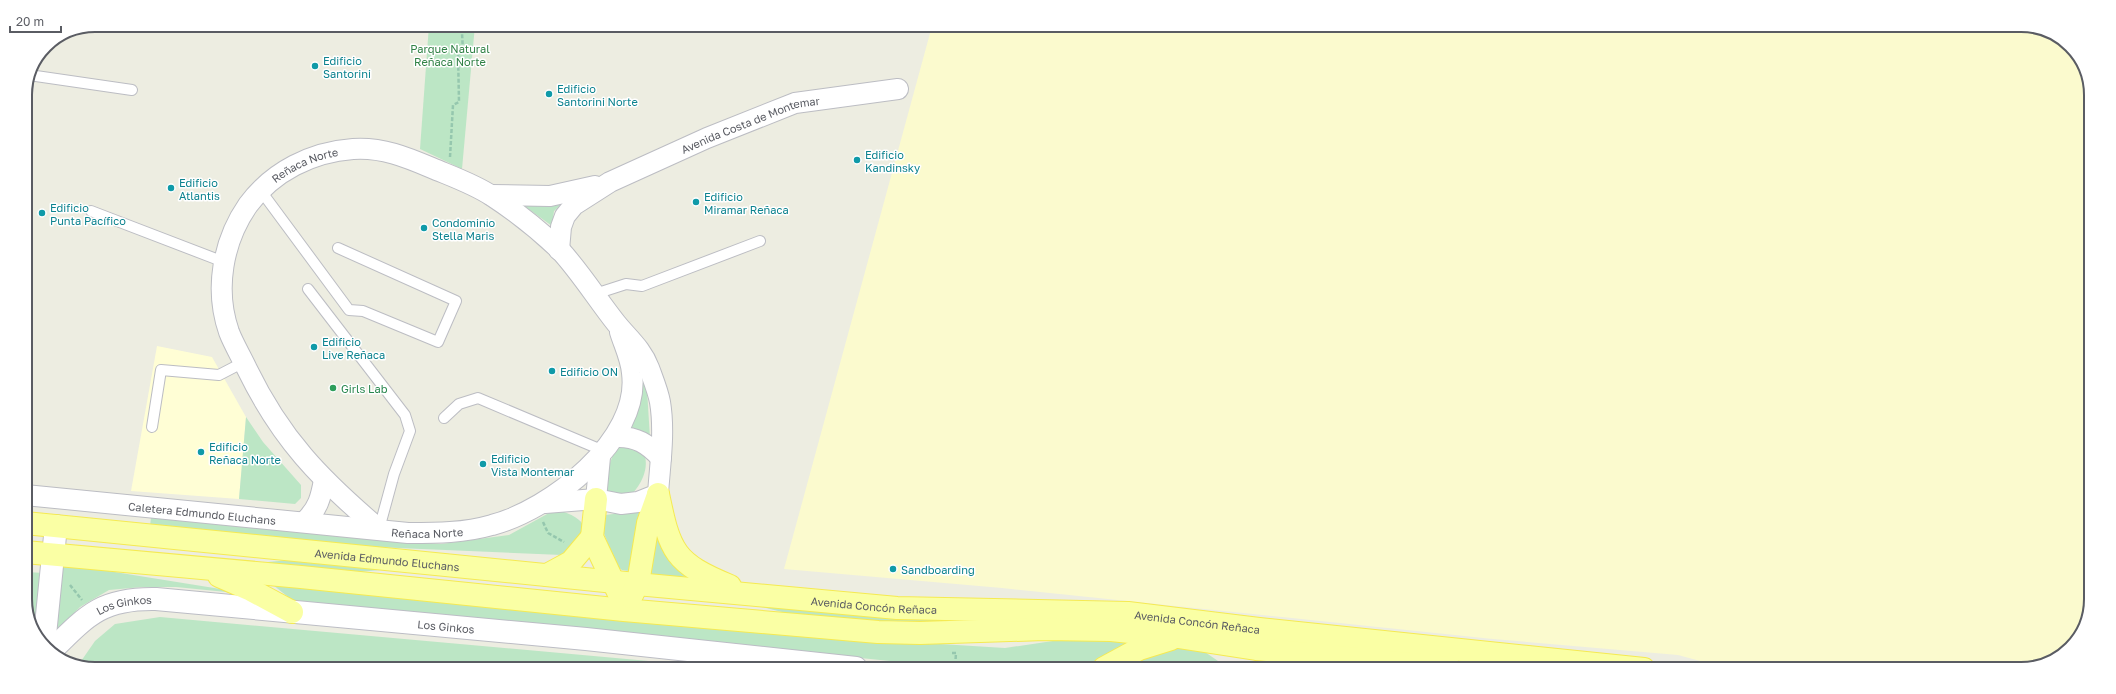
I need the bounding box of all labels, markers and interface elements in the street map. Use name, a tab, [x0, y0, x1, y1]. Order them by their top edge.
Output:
scale bar	[10, 8, 61, 34]
text: 20 m	[16, 14, 44, 29]
park label: Parque Natural Reñaca Norte	[410, 42, 490, 68]
place label: Edificio Santorini	[323, 54, 371, 80]
marker: Edificio Santorini	[310, 61, 320, 71]
place label: Edificio Santorini Norte	[557, 82, 638, 108]
marker: Edificio Santorini Norte	[544, 89, 554, 99]
street label: Avenida Costa de Montemar	[679, 93, 821, 155]
street label: Reñaca Norte	[269, 144, 339, 185]
place label: Edificio Kandinsky	[865, 148, 920, 174]
marker: Edificio Kandinsky	[852, 155, 862, 165]
place label: Edificio Atlantis	[179, 176, 220, 202]
marker: Edificio Atlantis	[166, 183, 176, 193]
place label: Edificio Miramar Reñaca	[704, 190, 789, 216]
marker: Edificio Miramar Reñaca	[691, 197, 701, 207]
place label: Edificio Punta Pacífico	[50, 201, 126, 227]
marker: Edificio Punta Pacífico	[37, 208, 47, 218]
place label: Condominio Stella Maris	[432, 216, 496, 242]
marker: Condominio Stella Maris	[419, 223, 429, 233]
place label: Edificio Live Reñaca	[322, 335, 385, 361]
marker: Edificio Live Reñaca	[309, 342, 319, 352]
place label: Edificio ON	[560, 365, 618, 378]
marker: Edificio ON	[547, 366, 557, 376]
place label: Girls Lab	[341, 382, 388, 395]
marker: Girls Lab	[328, 383, 338, 393]
place label: Edificio Reñaca Norte	[209, 440, 281, 466]
marker: Edificio Reñaca Norte	[196, 447, 206, 457]
place label: Edificio Vista Montemar	[491, 452, 575, 478]
marker: Edificio Vista Montemar	[478, 459, 488, 469]
street label: Caletera Edmundo Eluchans	[128, 499, 277, 526]
street label: Reñaca Norte	[391, 524, 464, 540]
street label: Avenida Edmundo Eluchans	[314, 546, 460, 573]
place label: Sandboarding	[901, 563, 975, 576]
marker: Sandboarding	[888, 564, 898, 574]
street label: Los Ginkos	[94, 592, 152, 617]
street label: Avenida Concón Reñaca	[810, 594, 937, 615]
street label: Avenida Concón Reñaca	[1134, 607, 1261, 636]
street label: Los Ginkos	[417, 617, 475, 635]

